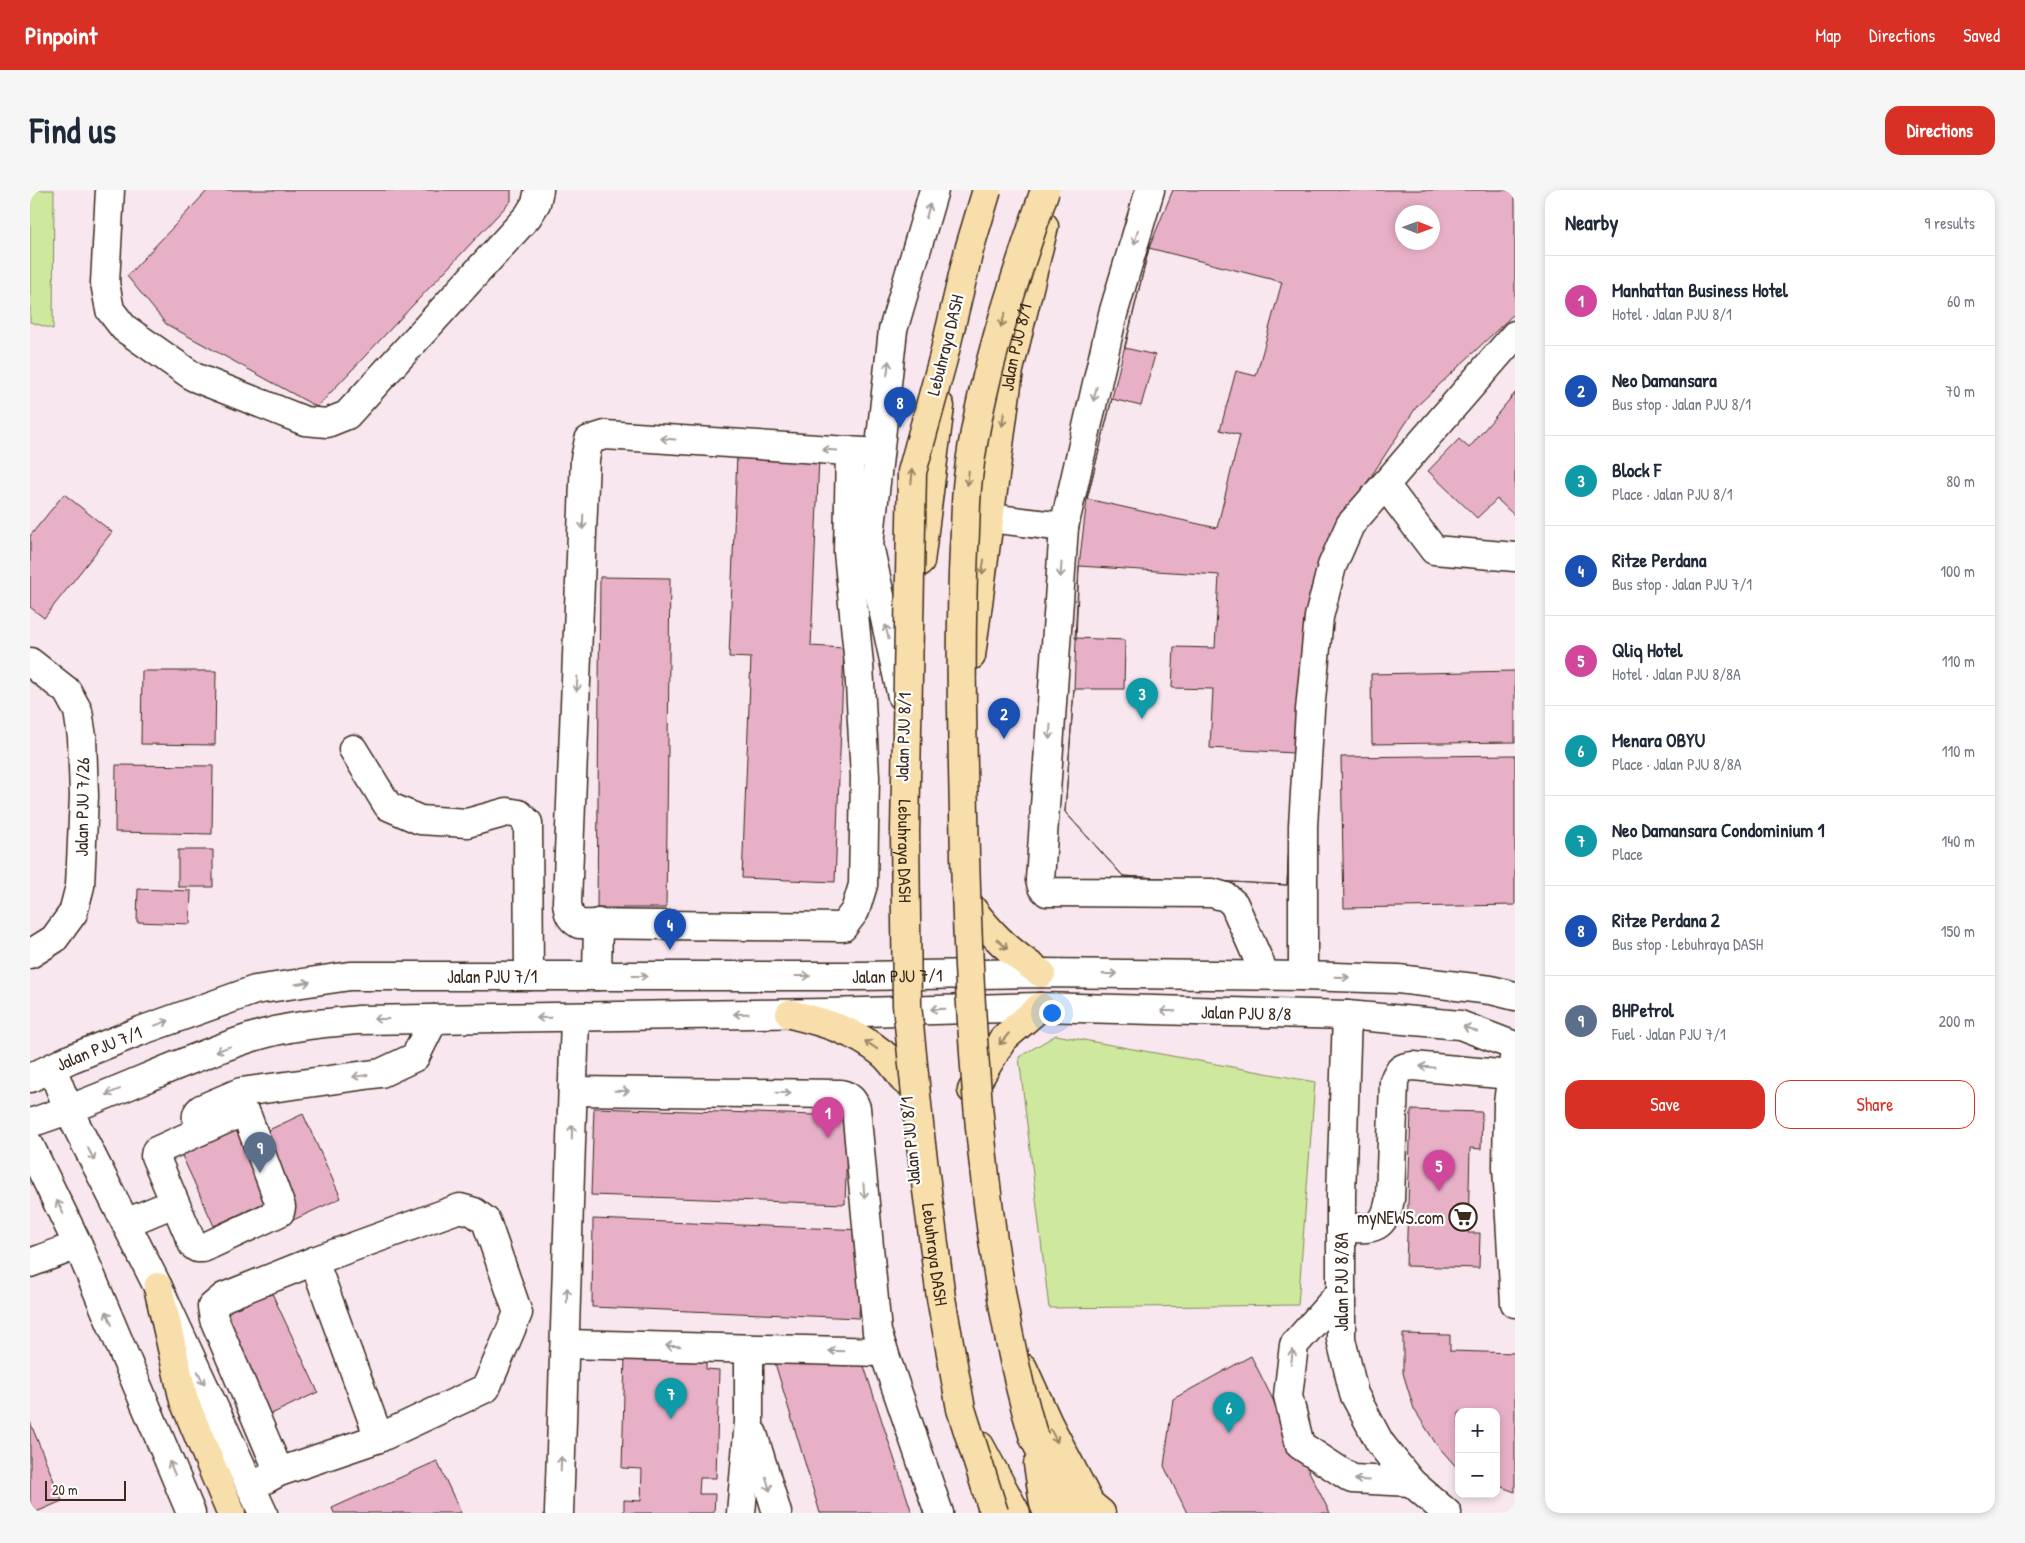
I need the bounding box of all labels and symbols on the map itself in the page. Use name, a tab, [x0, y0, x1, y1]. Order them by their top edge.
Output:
one-way arrow	[923, 203, 933, 219]
north arrow	[1395, 205, 1440, 250]
one-way arrow	[1131, 228, 1141, 244]
street label: Lebuhraya DASH	[920, 292, 970, 398]
street label: Jalan PJU 8/1	[994, 301, 1037, 393]
one-way arrow	[997, 311, 1007, 327]
one-way arrow	[883, 360, 893, 376]
one-way arrow	[1090, 385, 1099, 401]
pin: 8	[884, 387, 916, 428]
one-way arrow	[998, 410, 1008, 426]
one-way arrow	[660, 435, 676, 444]
one-way arrow	[822, 446, 838, 455]
one-way arrow	[908, 468, 917, 484]
one-way arrow	[963, 470, 973, 486]
one-way arrow	[578, 514, 587, 530]
one-way arrow	[978, 558, 988, 574]
one-way arrow	[1056, 562, 1066, 578]
one-way arrow	[882, 625, 891, 641]
one-way arrow	[572, 676, 582, 692]
pin: 3	[1126, 678, 1158, 719]
street label: Jalan PJU 8/1	[889, 692, 917, 782]
pin: 2	[988, 698, 1020, 739]
one-way arrow	[1045, 724, 1055, 740]
street label: Jalan PJU 7/26	[69, 757, 95, 857]
street label: Lebuhraya DASH	[892, 799, 918, 903]
pin: 4	[654, 909, 686, 950]
one-way arrow	[995, 938, 1008, 950]
street label: Jalan PJU 7/1	[852, 962, 943, 989]
street label: Jalan PJU 7/1	[447, 964, 537, 989]
one-way arrow	[1101, 969, 1117, 979]
one-way arrow	[632, 971, 648, 981]
one-way arrow	[794, 971, 810, 981]
one-way arrow	[1334, 972, 1350, 982]
one-way arrow	[295, 977, 311, 987]
street label: Jalan PJU 8/8	[1201, 999, 1292, 1026]
your location	[1039, 1000, 1065, 1026]
one-way arrow	[931, 1004, 947, 1014]
one-way arrow	[1160, 1006, 1176, 1015]
one-way arrow	[734, 1010, 750, 1019]
one-way arrow	[536, 1013, 552, 1023]
one-way arrow	[374, 1014, 390, 1024]
one-way arrow	[154, 1018, 169, 1027]
street label: Jalan PJU 7/1	[52, 1019, 145, 1076]
one-way arrow	[1462, 1024, 1478, 1033]
one-way arrow	[999, 1032, 1010, 1045]
one-way arrow	[864, 1040, 878, 1051]
one-way arrow	[215, 1045, 231, 1054]
one-way arrow	[1419, 1063, 1435, 1072]
one-way arrow	[352, 1071, 368, 1081]
one-way arrow	[613, 1086, 629, 1096]
one-way arrow	[106, 1088, 121, 1097]
one-way arrow	[776, 1088, 792, 1098]
street label: Jalan PJU 8/1	[894, 1096, 926, 1186]
pin: 1	[812, 1097, 844, 1138]
one-way arrow	[567, 1125, 576, 1141]
pin: 9	[244, 1132, 276, 1173]
one-way arrow	[86, 1147, 96, 1162]
pin: 5	[1423, 1150, 1455, 1191]
one-way arrow	[859, 1183, 868, 1199]
one-way arrow	[55, 1200, 64, 1215]
street label: Lebuhraya DASH	[916, 1202, 955, 1308]
supermarket icon: myNEWS.com	[1448, 1202, 1478, 1232]
place label: myNEWS.com	[1357, 1205, 1444, 1230]
street label: Jalan PJU 8/8A	[1329, 1232, 1354, 1332]
one-way arrow	[562, 1287, 572, 1304]
one-way arrow	[104, 1311, 113, 1326]
one-way arrow	[665, 1342, 681, 1351]
one-way arrow	[828, 1346, 844, 1356]
one-way arrow	[1287, 1349, 1297, 1365]
one-way arrow	[196, 1371, 206, 1386]
pin: 7	[655, 1378, 687, 1419]
pin: 6	[1213, 1392, 1245, 1433]
one-way arrow	[1050, 1428, 1059, 1443]
one-way arrow	[556, 1457, 566, 1473]
one-way arrow	[166, 1461, 176, 1476]
one-way arrow	[764, 1475, 774, 1491]
one-way arrow	[1355, 1475, 1371, 1484]
scale bar	[45, 1478, 126, 1501]

